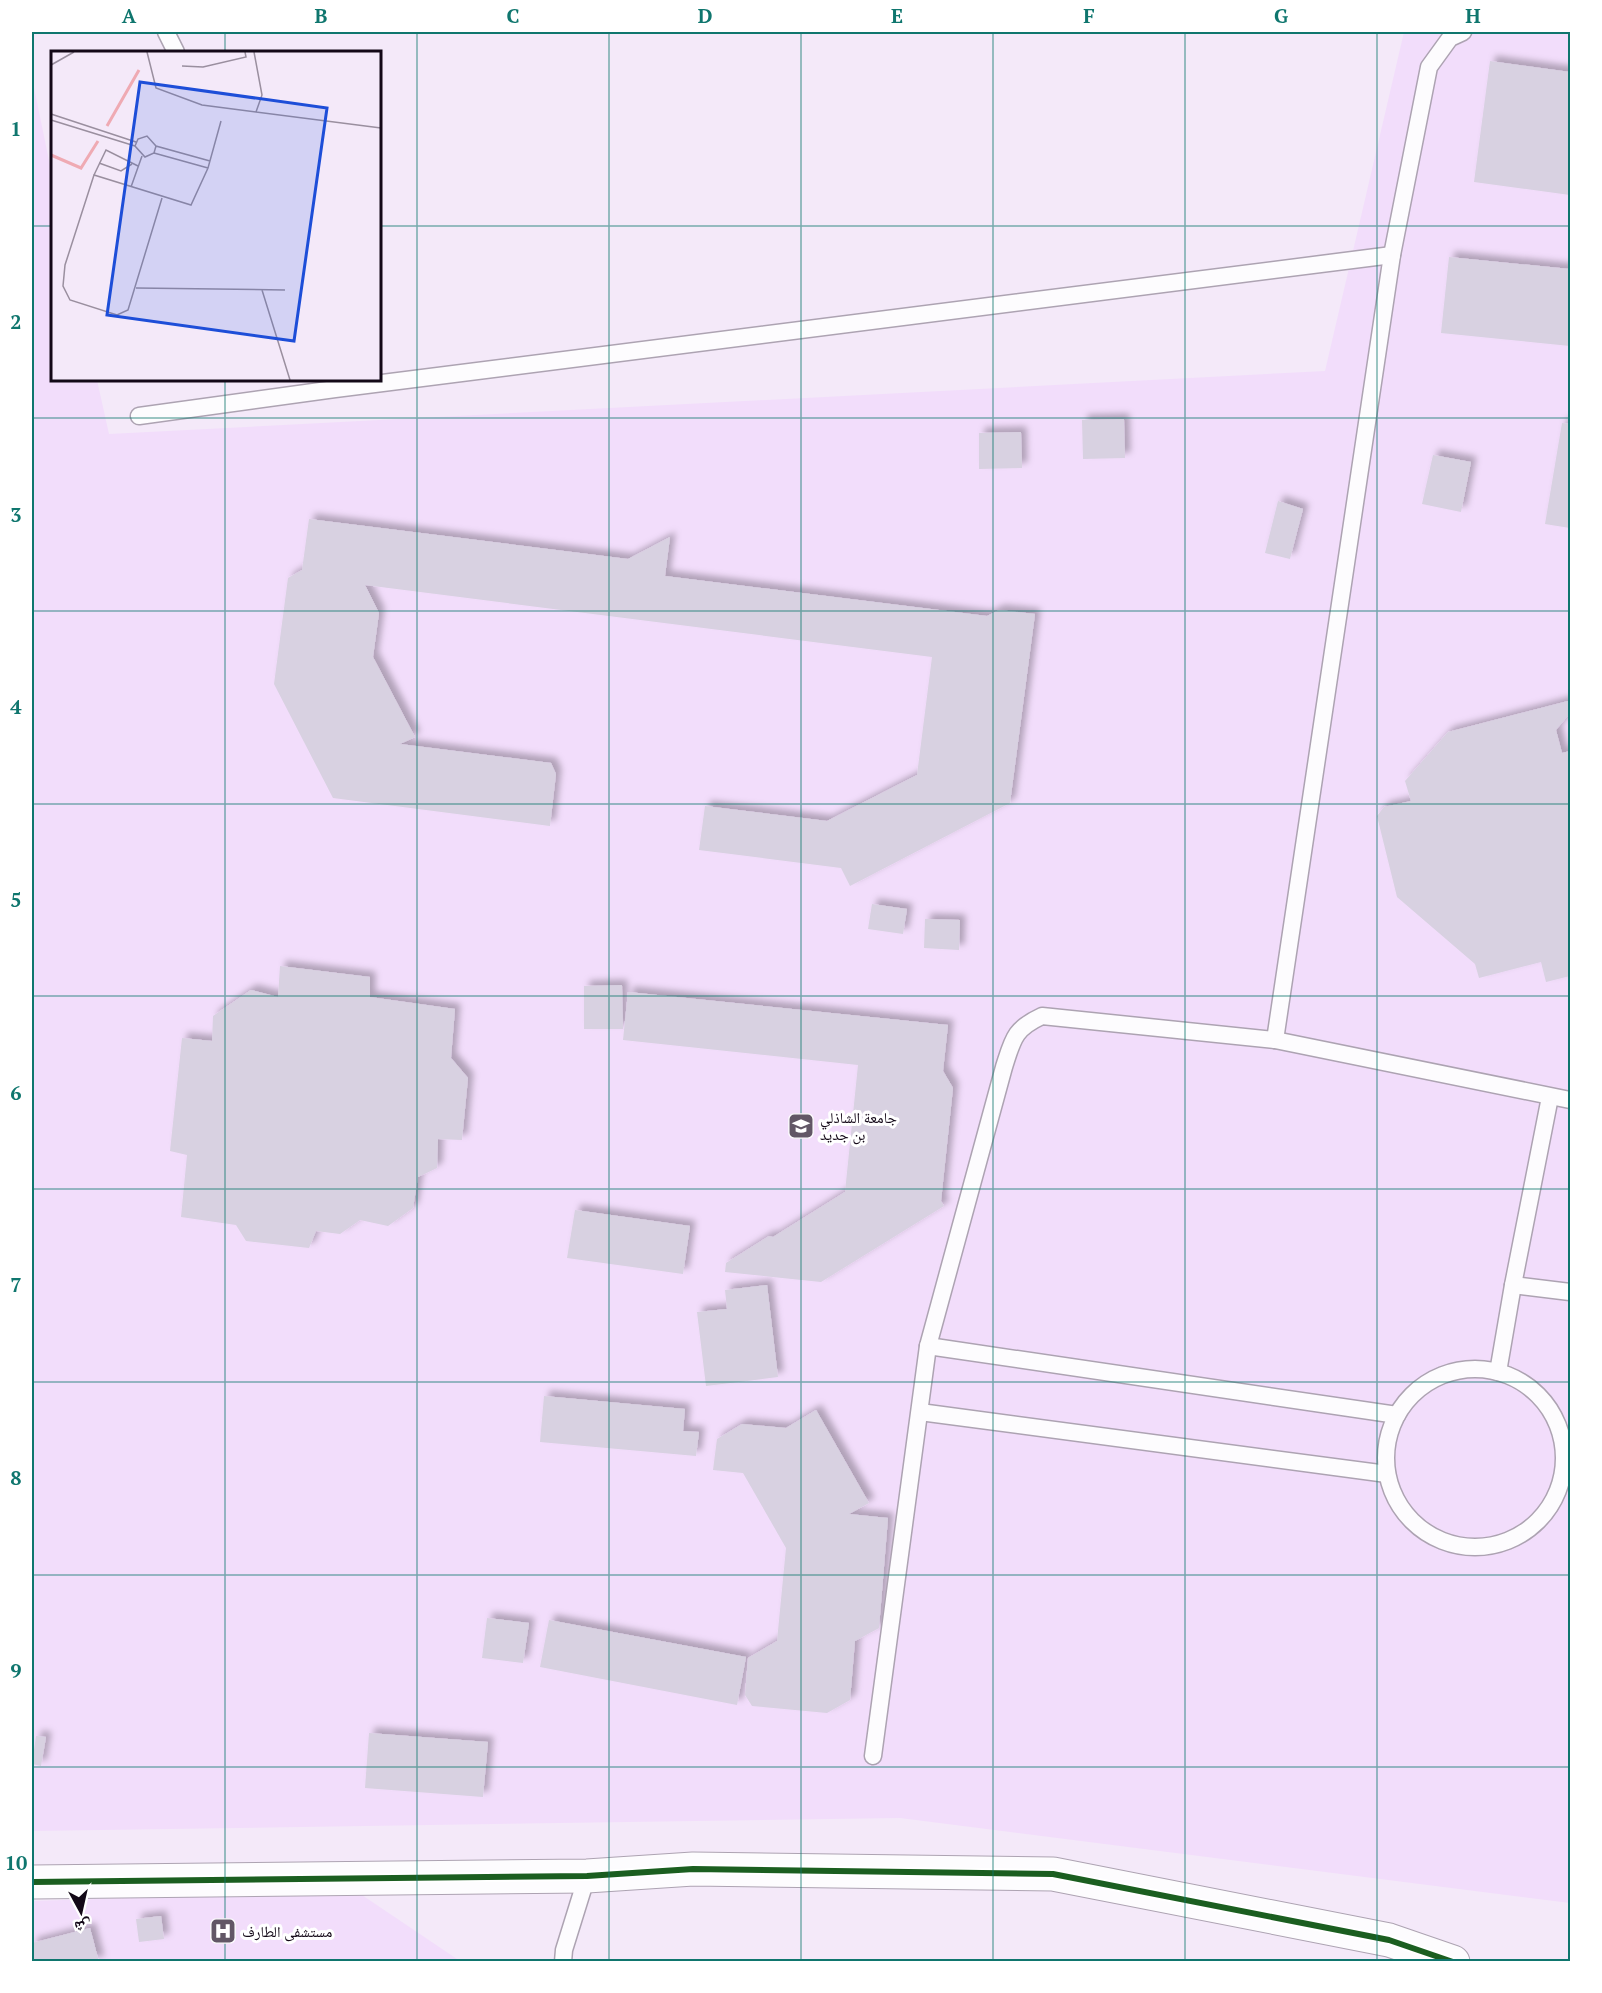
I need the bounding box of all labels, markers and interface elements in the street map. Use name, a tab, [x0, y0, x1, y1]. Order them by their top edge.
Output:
text: A	[122, 2, 137, 29]
text: B	[315, 2, 328, 29]
text: C	[506, 2, 520, 29]
text: D	[698, 2, 712, 29]
text: E	[891, 2, 903, 29]
text: F	[1083, 2, 1095, 29]
text: G	[1274, 2, 1288, 29]
text: H	[1465, 2, 1481, 29]
inset map	[51, 51, 381, 381]
text: 1	[10, 115, 22, 142]
text: 2	[10, 308, 22, 335]
text: 3	[10, 501, 22, 528]
text: 4	[10, 693, 22, 720]
text: 5	[10, 886, 22, 913]
text: 6	[10, 1079, 22, 1106]
place label: جامعة الشاذلي بن جديد	[820, 1107, 897, 1145]
school or university icon: جامعة الشاذلي بن جديد	[786, 1111, 816, 1141]
text: 7	[10, 1271, 22, 1298]
text: 8	[10, 1464, 22, 1491]
text: 9	[10, 1657, 22, 1684]
text: 10	[5, 1849, 27, 1876]
north arrow	[51, 1882, 111, 1942]
text: ش	[73, 1915, 93, 1939]
hospital icon: مستشفى الطارف	[208, 1916, 238, 1946]
place label: مستشفى الطارف	[242, 1921, 333, 1942]

